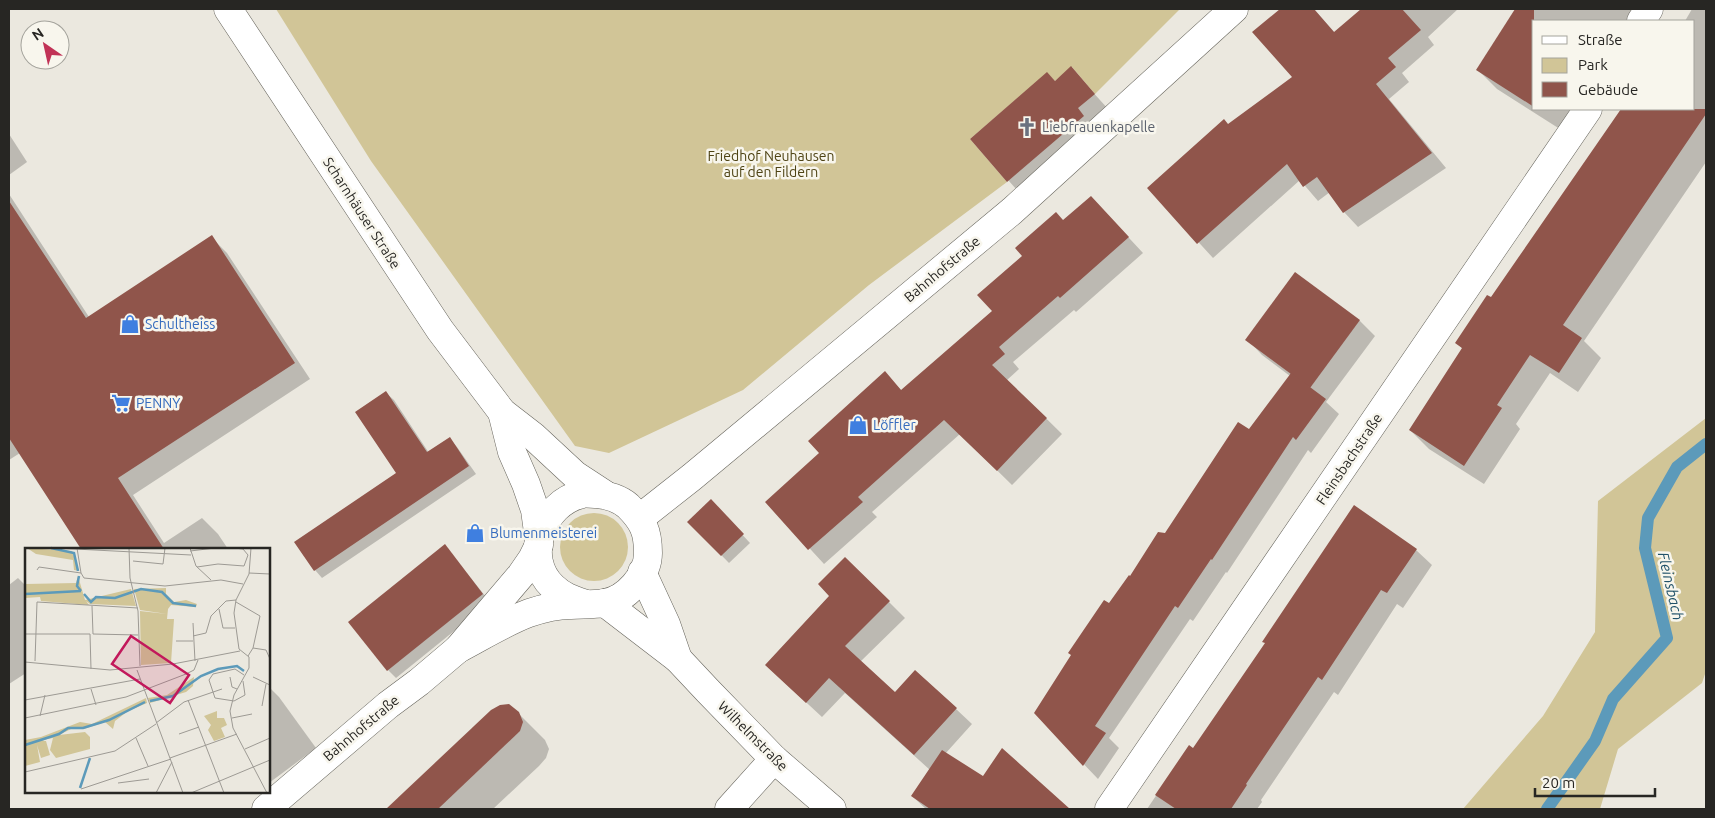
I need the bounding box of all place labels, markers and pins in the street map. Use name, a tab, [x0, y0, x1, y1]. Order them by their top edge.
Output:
church icon: Liebfrauenkapelle	[1016, 116, 1038, 138]
place label: Liebfrauenkapelle	[1042, 119, 1155, 135]
shop icon: Schultheiss	[119, 313, 141, 335]
place label: Schultheiss	[145, 316, 215, 332]
supermarket icon: PENNY	[110, 392, 132, 414]
place label: PENNY	[136, 395, 180, 411]
shop icon: Löffler	[847, 414, 869, 436]
place label: Löffler	[873, 417, 916, 433]
shop icon: Blumenmeisterei	[464, 522, 486, 544]
place label: Blumenmeisterei	[490, 525, 597, 541]

